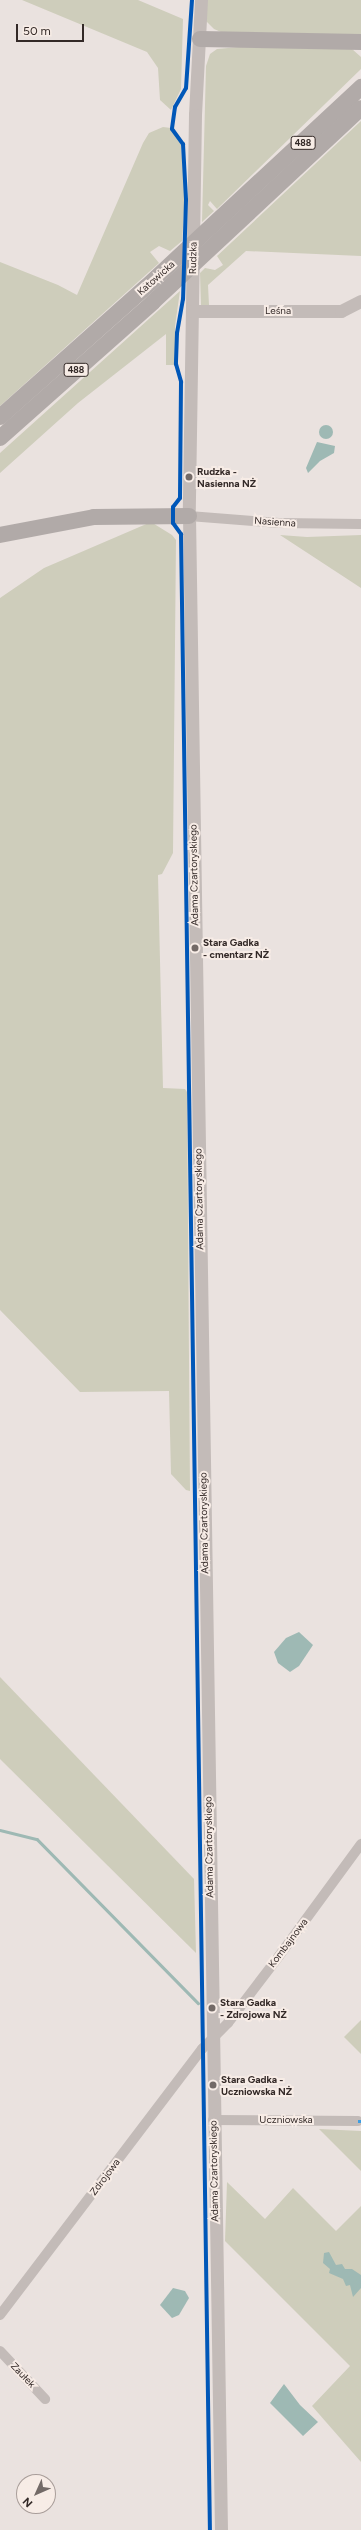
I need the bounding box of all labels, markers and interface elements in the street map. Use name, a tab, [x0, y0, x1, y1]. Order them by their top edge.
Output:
scale bar	[18, 16, 86, 42]
text: 50 m	[23, 24, 51, 38]
road number: 488	[290, 136, 316, 150]
street label: Rudzka	[187, 242, 199, 274]
street label: Katowicka	[135, 258, 177, 298]
street label: Leśna	[265, 305, 291, 317]
road number: 488	[63, 363, 89, 377]
place label: Rudzka - Nasienna NŻ	[197, 465, 256, 488]
marker: Rudzka - Nasienna NŻ	[184, 472, 194, 482]
street label: Nasienna	[254, 515, 296, 529]
street label: Adama Czartoryskiego	[187, 824, 201, 926]
place label: Stara Gadka - cmentarz NŻ	[203, 936, 269, 960]
marker: Stara Gadka - cmentarz NŻ	[190, 943, 200, 953]
street label: Adama Czartoryskiego	[192, 1148, 206, 1250]
street label: Adama Czartoryskiego	[197, 1472, 211, 1574]
street label: Adama Czartoryskiego	[202, 1796, 216, 1898]
street label: Kombajnowa	[266, 1916, 310, 1970]
place label: Stara Gadka - Zdrojowa NŻ	[220, 1996, 287, 2020]
marker: Stara Gadka - Zdrojowa NŻ	[207, 2003, 217, 2013]
place label: Stara Gadka - Uczniowska NŻ	[221, 2073, 292, 2096]
marker: Stara Gadka - Uczniowska NŻ	[208, 2080, 218, 2090]
street label: Uczniowska	[259, 2114, 313, 2126]
street label: Adama Czartoryskiego	[207, 2120, 221, 2222]
street label: Zdrojowa	[87, 2156, 123, 2198]
street label: Zaułek	[8, 2360, 38, 2390]
north arrow	[16, 2474, 56, 2514]
text: N	[20, 2495, 35, 2510]

